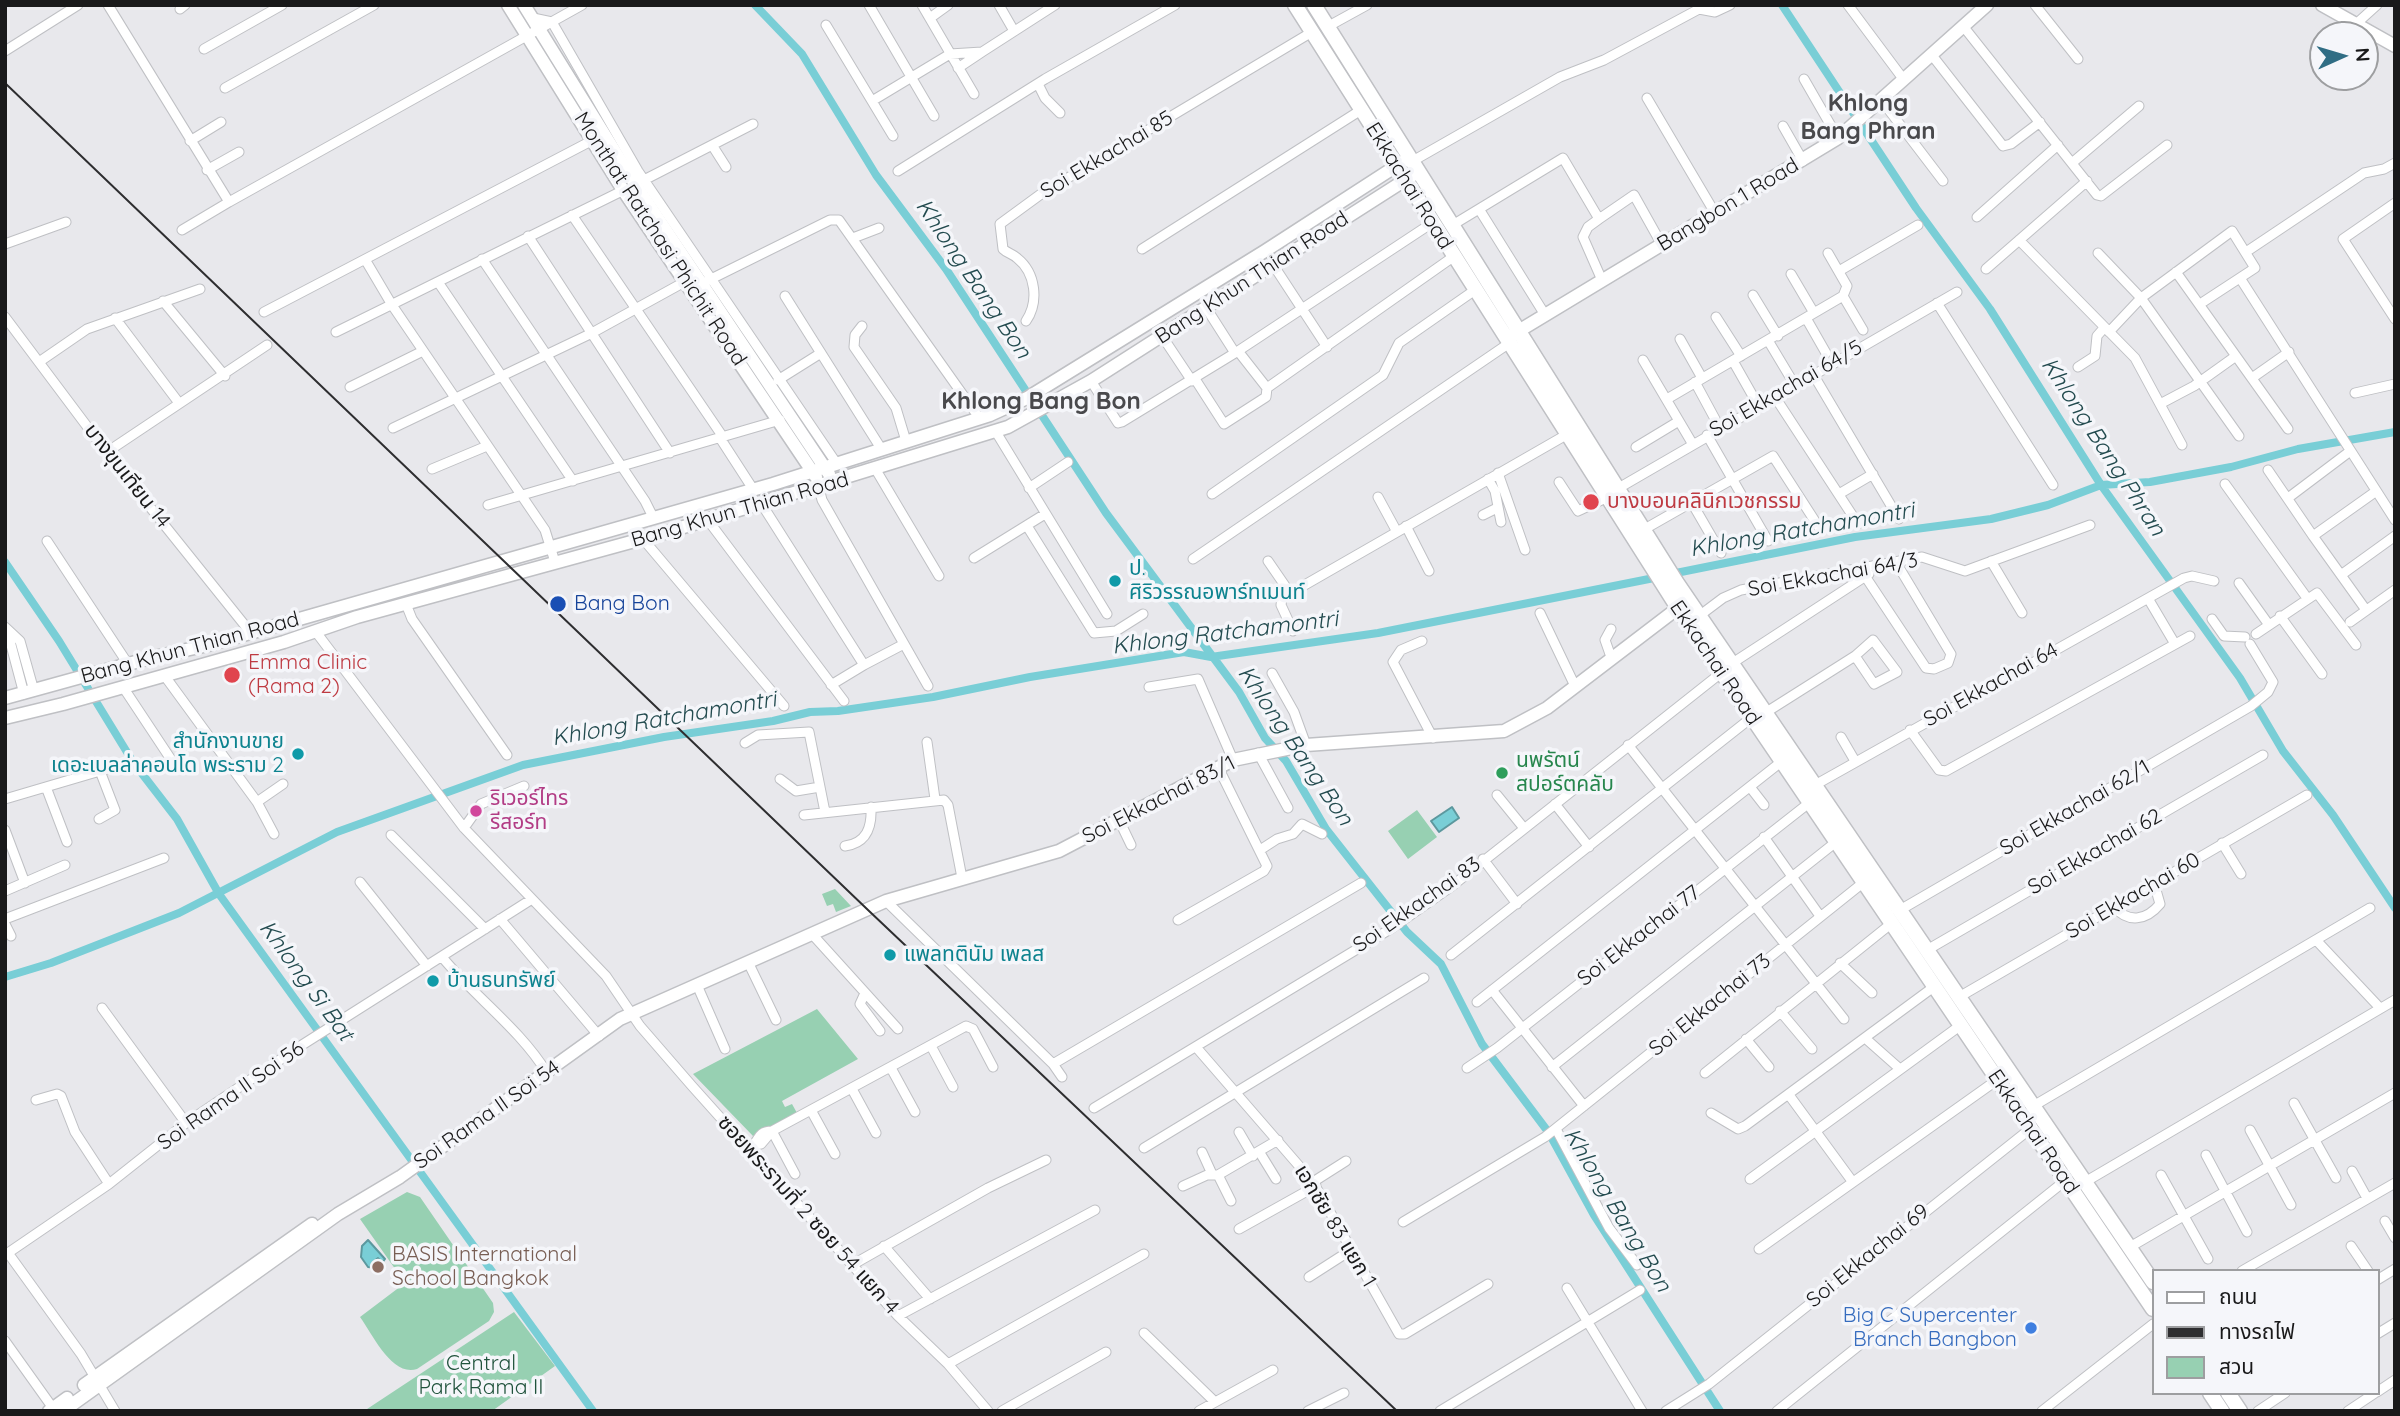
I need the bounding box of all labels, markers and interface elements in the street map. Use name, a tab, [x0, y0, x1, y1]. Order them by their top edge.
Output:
north arrow	[2309, 21, 2379, 91]
text: N	[2350, 47, 2375, 62]
district label: Khlong Bang Phran	[1800, 90, 1936, 146]
street label: Soi Ekkachai 85	[1036, 106, 1178, 204]
street label: Monthat Ratchasi Phichit Road	[568, 107, 752, 371]
street label: Ekkachai Road	[1360, 118, 1458, 254]
street label: Bangbon 1 Road	[1653, 153, 1803, 257]
water label: Khlong Bang Bon	[909, 194, 1037, 364]
street label: Bang Khun Thian Road	[1151, 206, 1353, 350]
street label: Soi Ekkachai 64/5	[1705, 335, 1867, 443]
water label: Khlong Bang Phran	[2035, 353, 2171, 541]
district label: Khlong Bang Bon	[941, 388, 1141, 416]
street label: บางขุนเทียน 14	[78, 419, 176, 533]
street label: Bang Khun Thian Road	[628, 467, 852, 553]
place label: บางบอนคลินิกเวชกรรม	[1607, 489, 1801, 515]
marker: บางบอนคลินิกเวชกรรม	[1581, 492, 1601, 512]
water label: Khlong Ratchamontri	[1688, 497, 1916, 563]
street label: Soi Ekkachai 64/3	[1746, 548, 1920, 602]
place label: ป. ศิริวรรณอพาร์ทเมนท์	[1129, 556, 1305, 606]
marker: ป. ศิริวรรณอพาร์ทเมนท์	[1107, 573, 1123, 589]
place label: Bang Bon	[574, 591, 670, 617]
marker: Bang Bon	[548, 594, 568, 614]
street label: Ekkachai Road	[1664, 596, 1766, 730]
water label: Khlong Ratchamontri	[1111, 605, 1339, 661]
street label: Bang Khun Thian Road	[78, 607, 302, 689]
street label: Soi Ekkachai 64	[1919, 638, 2063, 732]
place label: Emma Clinic (Rama 2)	[248, 650, 367, 700]
water label: Khlong Bang Bon	[1231, 661, 1359, 831]
marker: Emma Clinic (Rama 2)	[222, 665, 242, 685]
water label: Khlong Ratchamontri	[550, 686, 778, 752]
place label: สำนักงานขาย เดอะเบลล่าคอนโด พระราม 2	[51, 729, 284, 779]
marker: สำนักงานขาย เดอะเบลล่าคอนโด พระราม 2	[290, 746, 306, 762]
place label: นพรัตน์ สปอร์ตคลับ	[1516, 748, 1614, 798]
street label: Soi Ekkachai 83/1	[1078, 751, 1240, 849]
street label: Soi Ekkachai 62/1	[1995, 755, 2155, 861]
marker: นพรัตน์ สปอร์ตคลับ	[1494, 765, 1510, 781]
place label: ริเวอร์ไทร รีสอร์ท	[490, 786, 568, 836]
marker: ริเวอร์ไทร รีสอร์ท	[468, 803, 484, 819]
street label: Soi Ekkachai 62	[2024, 804, 2166, 900]
street label: Soi Ekkachai 60	[2061, 847, 2205, 945]
street label: Soi Ekkachai 83	[1348, 852, 1486, 958]
street label: Soi Ekkachai 77	[1573, 880, 1705, 992]
water label: Khlong Si Bat	[253, 915, 359, 1047]
place label: แพลทตินัม เพลส	[904, 942, 1044, 968]
marker: แพลทตินัม เพลส	[882, 947, 898, 963]
street label: Soi Ekkachai 73	[1644, 948, 1776, 1062]
place label: บ้านธนทรัพย์	[447, 968, 555, 994]
marker: บ้านธนทรัพย์	[425, 973, 441, 989]
street label: Soi Rama II Soi 56	[153, 1036, 309, 1156]
street label: Soi Rama II Soi 54	[409, 1055, 565, 1175]
street label: Ekkachai Road	[1982, 1065, 2084, 1199]
street label: ซอยพระรามที่ 2 ซอย 54 แยก 4	[712, 1110, 904, 1320]
water label: Khlong Bang Bon	[1557, 1123, 1677, 1297]
street label: เอกชัย 83 แยก 1	[1289, 1160, 1381, 1292]
street label: Soi Ekkachai 69	[1802, 1199, 1934, 1313]
place label: BASIS International School Bangkok	[392, 1242, 577, 1292]
marker: BASIS International School Bangkok	[370, 1259, 386, 1275]
legend	[2152, 1269, 2379, 1395]
text: ถนน	[2219, 1283, 2257, 1309]
place label: Big C Supercenter Branch Bangbon	[1843, 1303, 2017, 1353]
text: ทางรถไฟ	[2219, 1318, 2295, 1344]
marker: Big C Supercenter Branch Bangbon	[2023, 1320, 2039, 1336]
park label: Central Park Rama II	[418, 1351, 544, 1401]
text: สวน	[2219, 1353, 2254, 1379]

